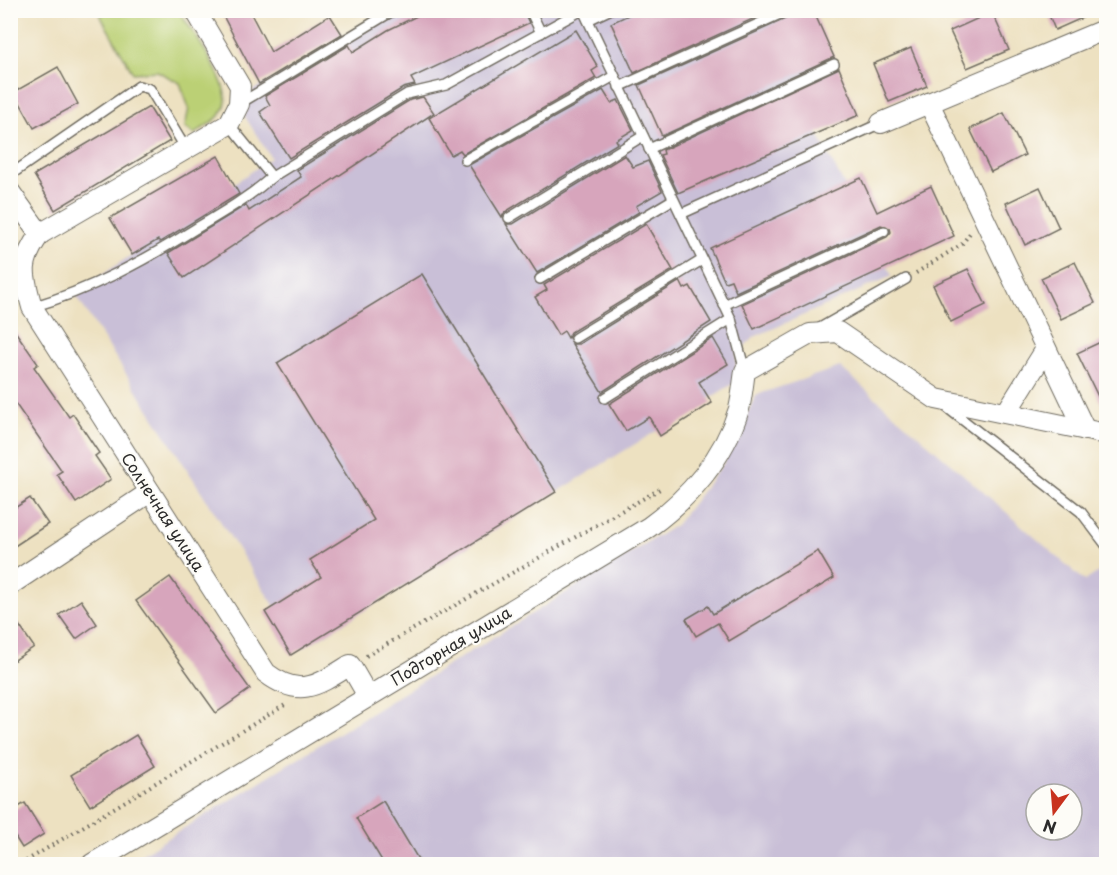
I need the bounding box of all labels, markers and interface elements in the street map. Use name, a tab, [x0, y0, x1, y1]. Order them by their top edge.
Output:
street label: Солнечная улица	[116, 447, 211, 576]
street label: Подгорная улица	[386, 600, 515, 691]
north arrow	[1024, 782, 1084, 842]
text: N	[1040, 814, 1059, 841]

